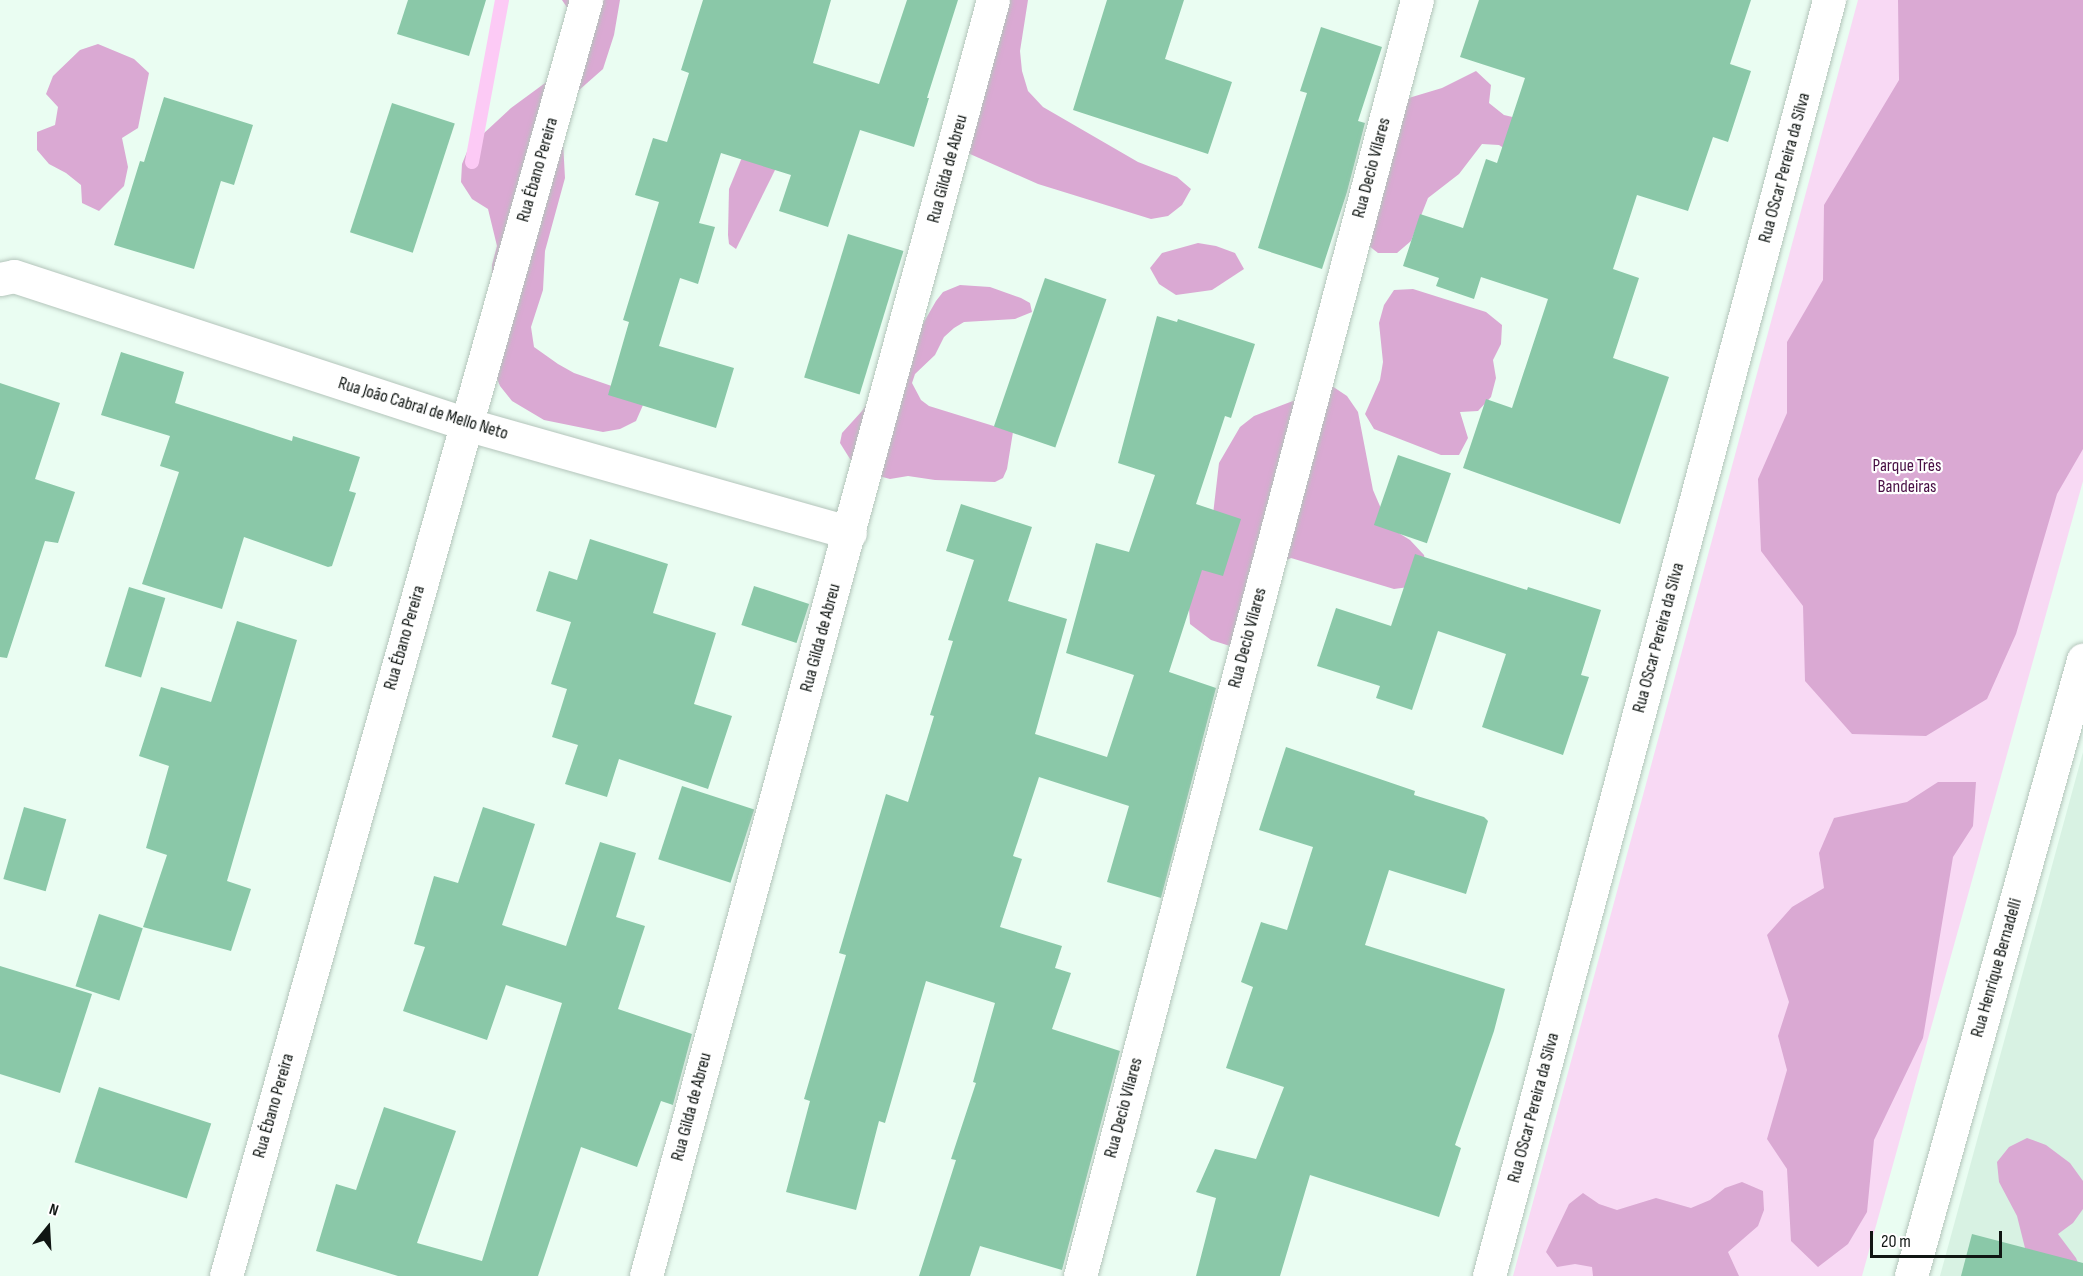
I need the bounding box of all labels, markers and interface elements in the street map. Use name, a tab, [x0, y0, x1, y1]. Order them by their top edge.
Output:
street label: Rua OScar Pereira da Silva	[1755, 91, 1815, 245]
street label: Rua Gilda de Abreu	[923, 112, 973, 226]
street label: Rua Ébano Pereira	[513, 115, 563, 225]
street label: Rua Decio Vilares	[1348, 116, 1396, 220]
street label: Rua João Cabral de Mello Neto	[335, 373, 511, 445]
park label: Parque Três Bandeiras	[1873, 456, 1941, 498]
street label: Rua OScar Pereira da Silva	[1629, 561, 1689, 715]
street label: Rua Gilda de Abreu	[796, 581, 846, 695]
street label: Rua Ébano Pereira	[380, 583, 430, 693]
street label: Rua Decio Vilares	[1224, 586, 1272, 690]
street label: Rua Henrique Bernadelli	[1967, 896, 2027, 1040]
street label: Rua OScar Pereira da Silva	[1504, 1031, 1564, 1185]
street label: Rua Gilda de Abreu	[667, 1050, 717, 1164]
street label: Rua Ébano Pereira	[249, 1051, 299, 1161]
street label: Rua Decio Vilares	[1100, 1056, 1148, 1160]
north arrow	[18, 1198, 78, 1258]
text: N	[47, 1200, 61, 1221]
scale bar	[1873, 1219, 2005, 1257]
text: 20 m	[1881, 1231, 1911, 1252]

